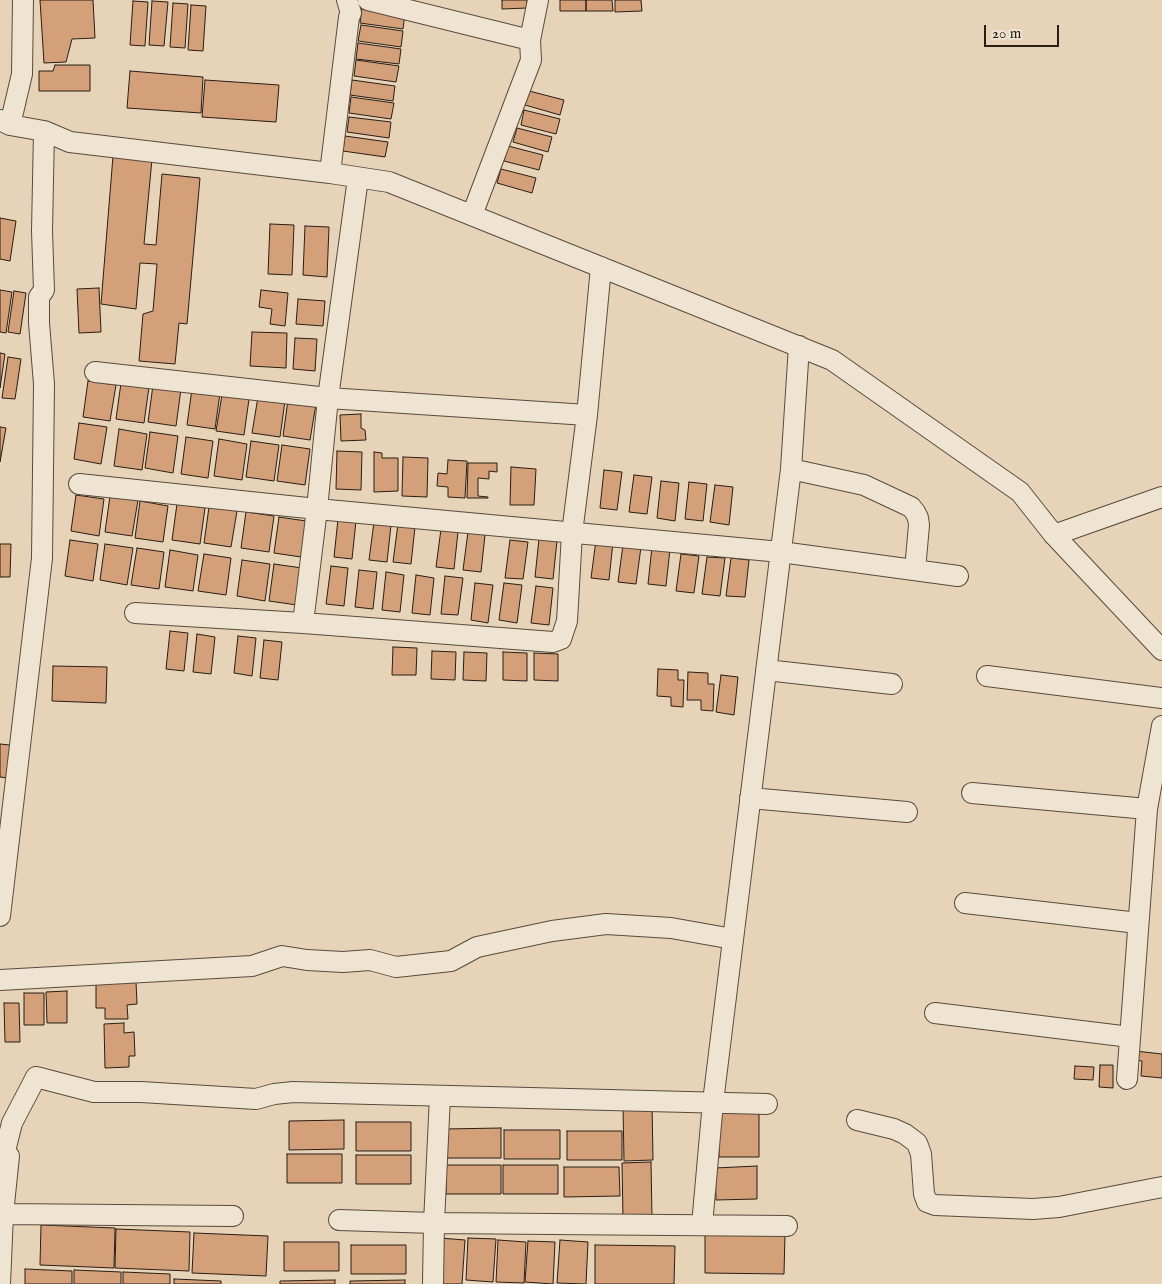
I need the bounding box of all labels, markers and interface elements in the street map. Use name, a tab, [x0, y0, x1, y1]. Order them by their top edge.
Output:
scale bar	[987, 15, 1062, 47]
text: 20 m	[992, 24, 1021, 43]

